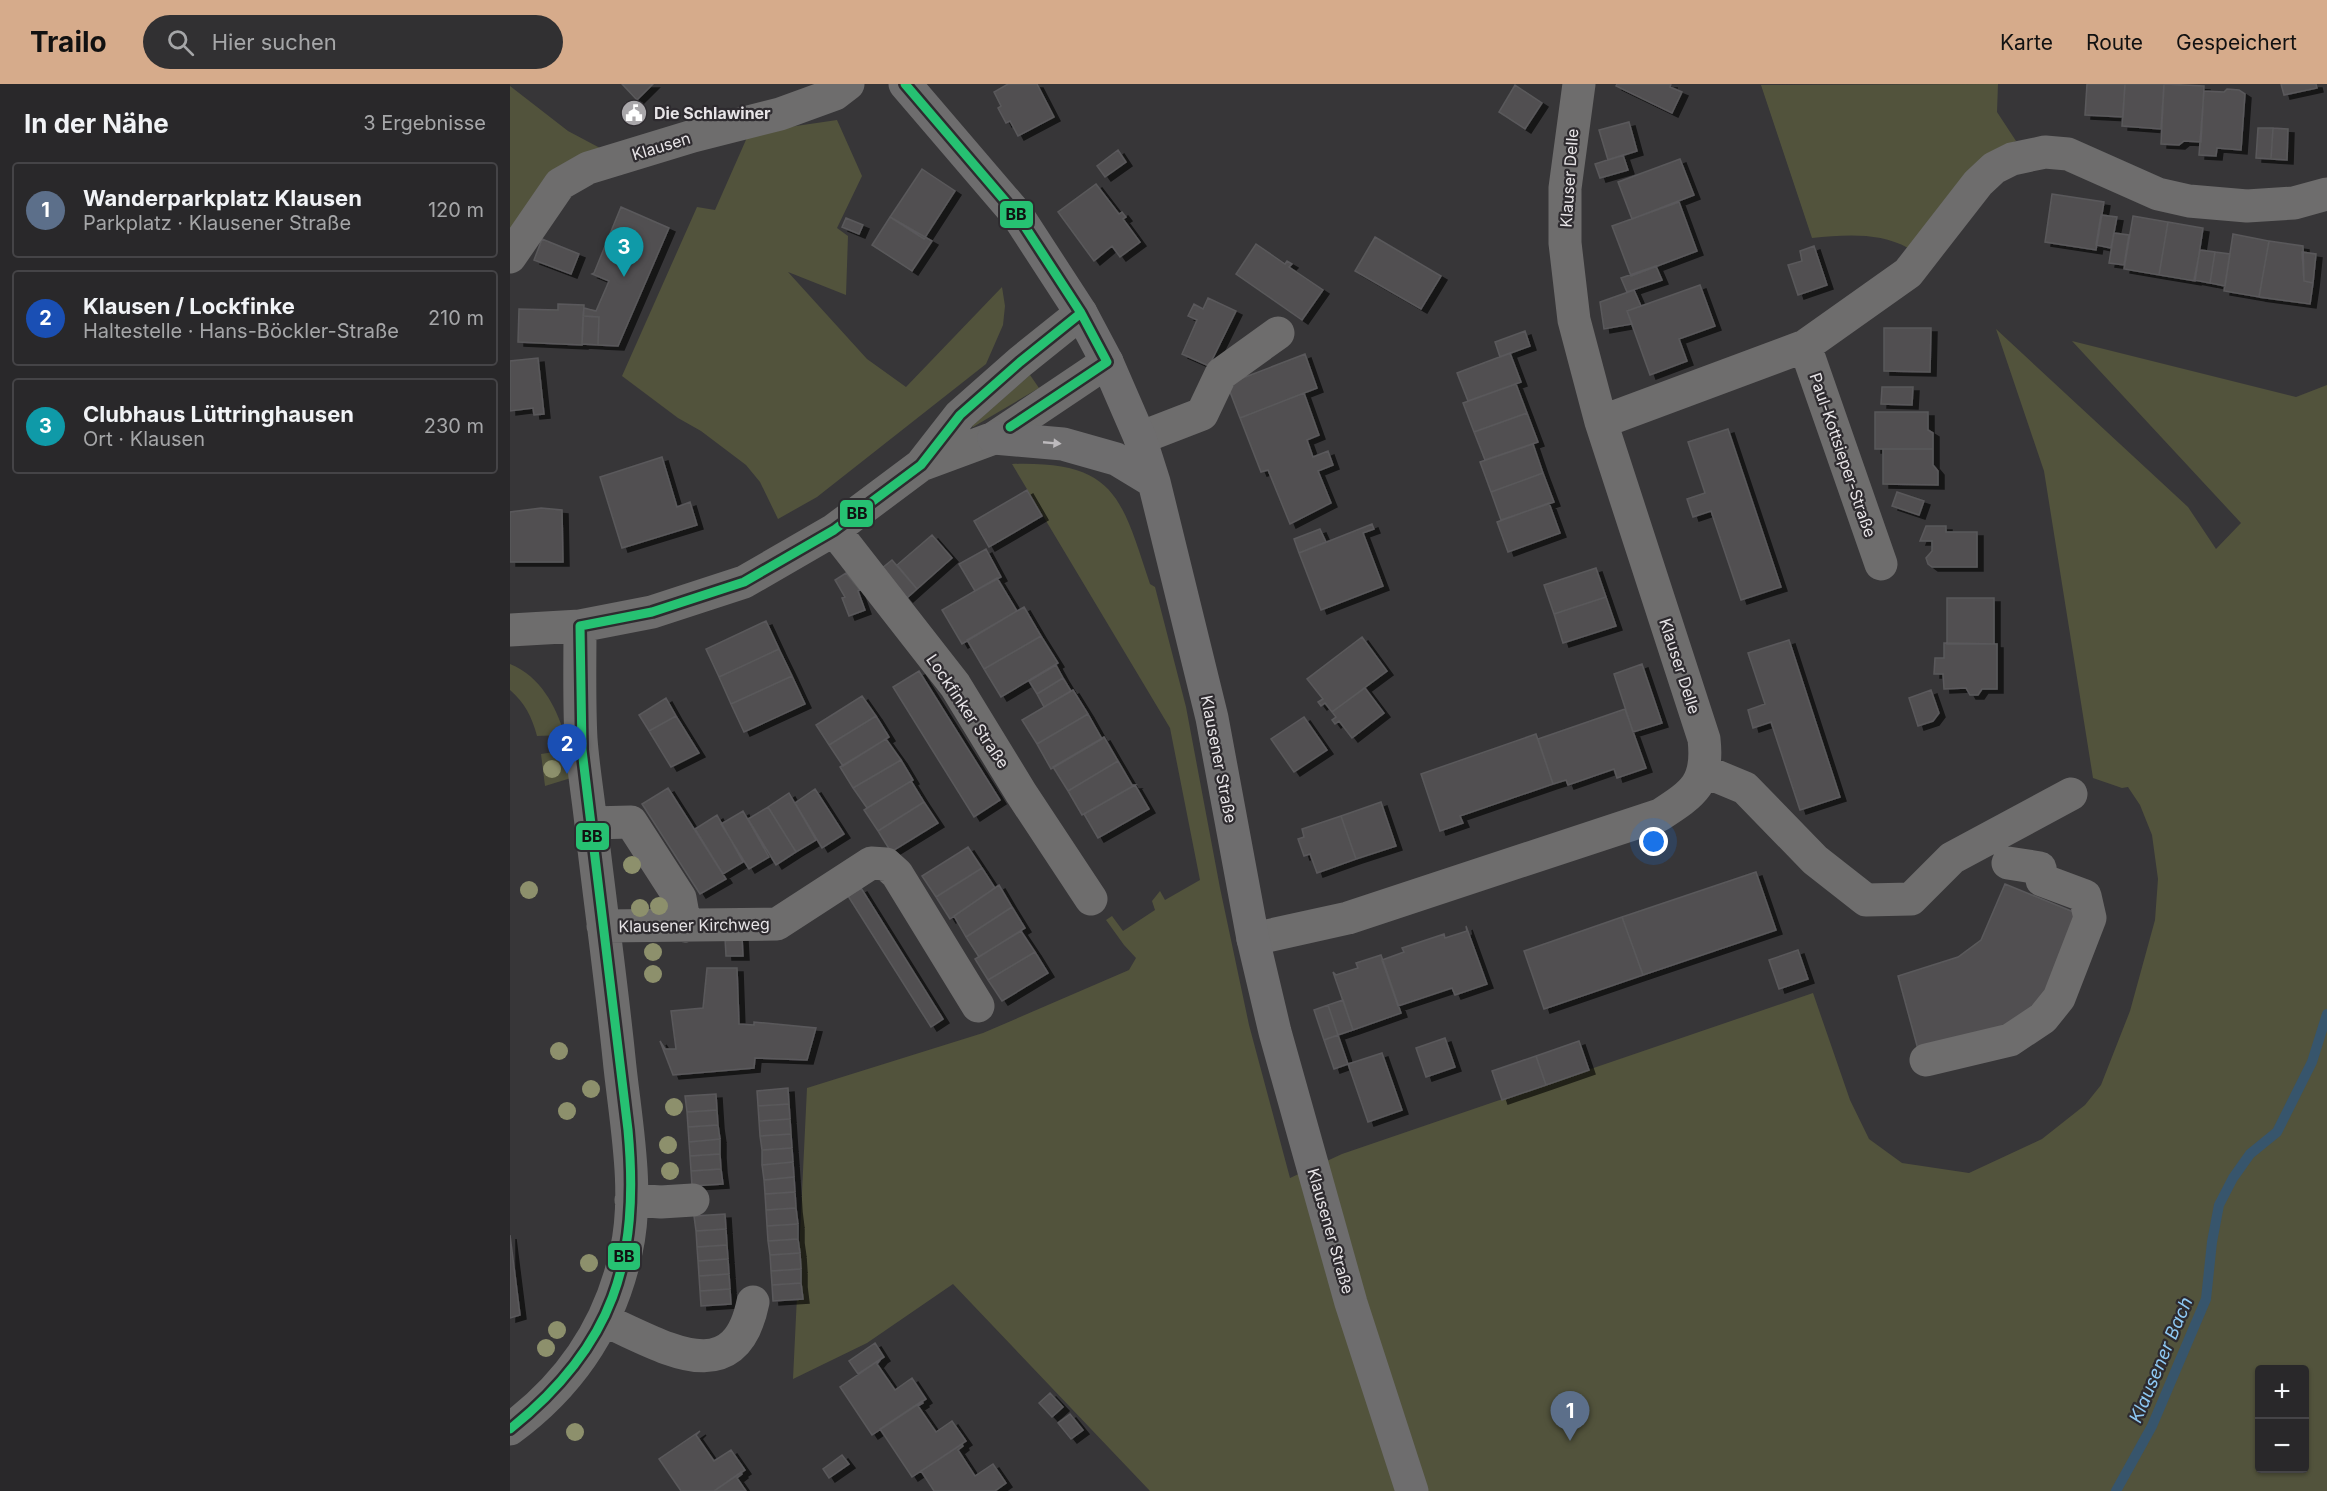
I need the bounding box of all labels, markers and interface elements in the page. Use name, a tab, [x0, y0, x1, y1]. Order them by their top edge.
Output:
search box	[143, 15, 563, 69]
text: Trailo	[30, 25, 107, 59]
icon: search	[164, 26, 197, 59]
text: Hier suchen	[212, 29, 337, 55]
text: Karte	[2000, 30, 2053, 55]
text: Route	[2086, 30, 2143, 55]
text: Gespeichert	[2176, 30, 2297, 55]
public building icon: Die Schlawiner	[619, 98, 649, 128]
place label: Die Schlawiner	[654, 103, 771, 123]
text: In der Nähe	[24, 108, 169, 139]
text: 3 Ergebnisse	[363, 111, 486, 135]
street label: Klausen	[629, 128, 693, 164]
street label: Klauser Delle	[1556, 128, 1582, 228]
text: Wanderparkplatz Klausen	[83, 185, 362, 211]
text: 1	[41, 198, 50, 222]
text: 120 m	[428, 198, 484, 222]
line badge: BB	[999, 200, 1034, 229]
text: BB	[1005, 204, 1027, 224]
text: Parkplatz · Klausener Straße	[83, 211, 351, 235]
pin: 3	[604, 228, 644, 277]
text: Klausen / Lockfinke	[83, 293, 295, 319]
text: 2	[39, 306, 52, 330]
text: 210 m	[428, 306, 484, 330]
text: Haltestelle · Hans-Böckler-Straße	[83, 319, 399, 343]
street label: Paul-Kottsieper-Straße	[1805, 370, 1881, 540]
text: Clubhaus Lüttringhausen	[83, 401, 354, 427]
text: 3	[39, 414, 52, 438]
text: 230 m	[424, 414, 484, 438]
text: Ort · Klausen	[83, 427, 205, 451]
one-way arrow	[1042, 438, 1061, 448]
line badge: BB	[839, 499, 874, 528]
text: BB	[846, 503, 868, 523]
street label: Klauser Delle	[1655, 616, 1705, 716]
street label: Lockfinker Straße	[922, 650, 1014, 772]
street label: Klausener Straße	[1197, 693, 1241, 825]
pin: 2	[548, 724, 586, 774]
line badge: BB	[575, 822, 610, 851]
text: BB	[581, 826, 603, 846]
your location	[1639, 827, 1668, 856]
street label: Klausener Kirchweg	[618, 914, 770, 936]
street label: Klausener Straße	[1303, 1166, 1359, 1296]
line badge: BB	[607, 1242, 641, 1271]
text: BB	[613, 1246, 635, 1266]
water label: Klausener Bach	[2125, 1294, 2197, 1426]
map controls	[2255, 1365, 2309, 1473]
button: +	[2255, 1365, 2309, 1419]
pin: 1	[1550, 1392, 1590, 1441]
button: −	[2255, 1419, 2309, 1473]

